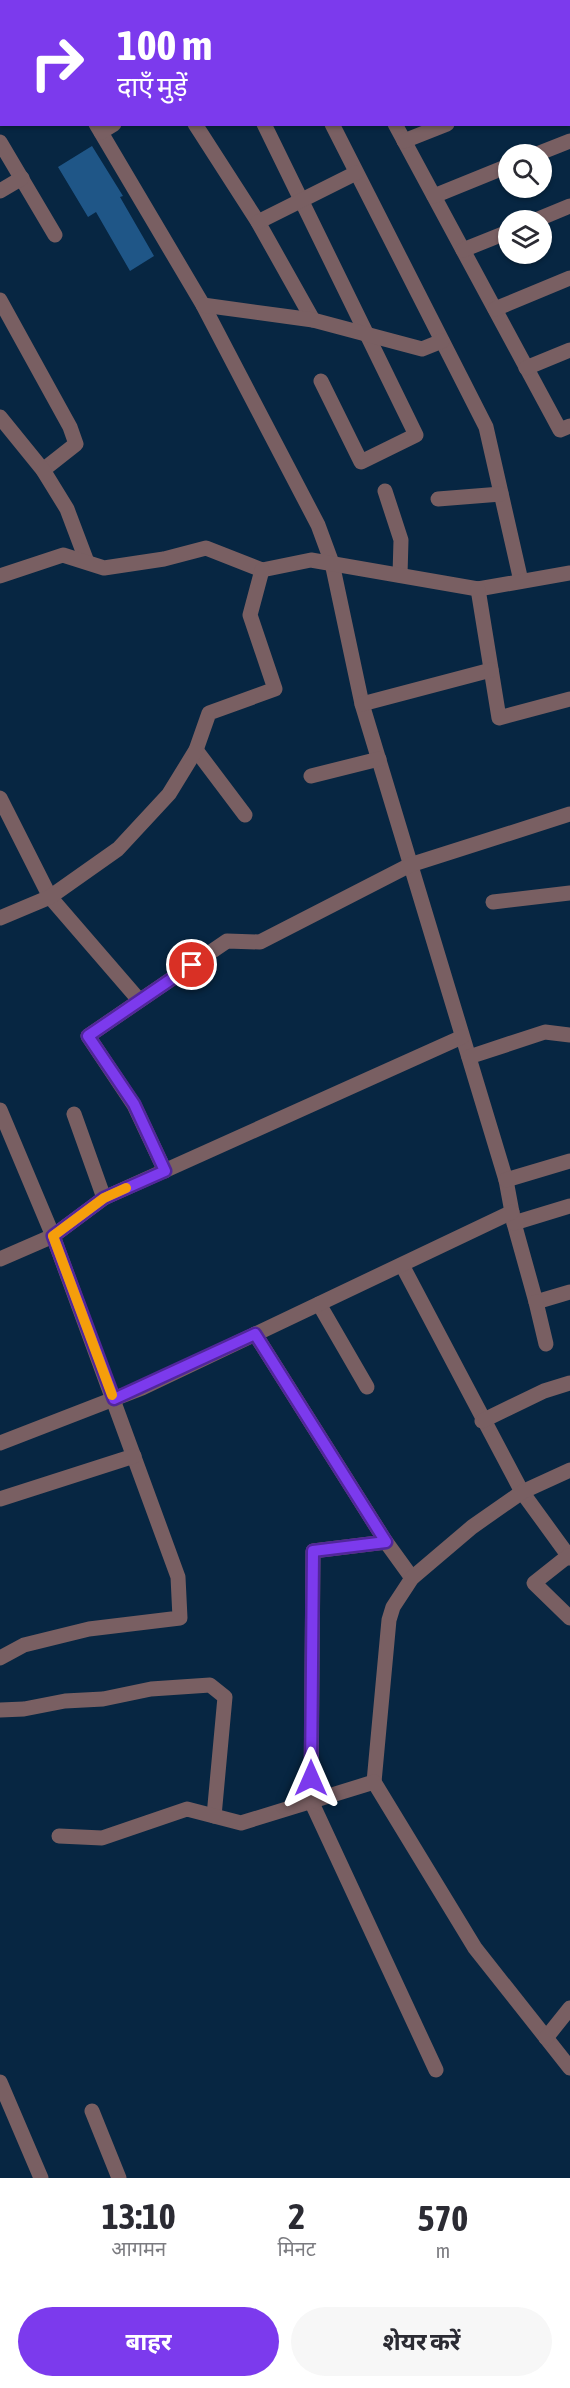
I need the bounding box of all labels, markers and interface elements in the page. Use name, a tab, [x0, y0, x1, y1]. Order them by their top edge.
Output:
text: 100 m	[117, 21, 212, 69]
icon: right	[18, 24, 96, 102]
text: दाएँ मुड़ें	[117, 71, 188, 102]
map controls	[498, 144, 552, 264]
button: search	[498, 144, 552, 198]
button: layers	[498, 210, 552, 264]
pin	[166, 939, 217, 990]
icon: arrive	[175, 948, 208, 981]
position arrow	[279, 1746, 343, 1810]
text: 13:10	[102, 2195, 176, 2237]
text: 2	[288, 2195, 305, 2237]
text: 570	[418, 2197, 468, 2239]
text: आगमन	[111, 2237, 166, 2260]
text: मिनट	[278, 2237, 316, 2260]
text: m	[436, 2239, 450, 2262]
button: बाहर	[18, 2307, 279, 2376]
button: शेयर करें	[291, 2307, 552, 2376]

